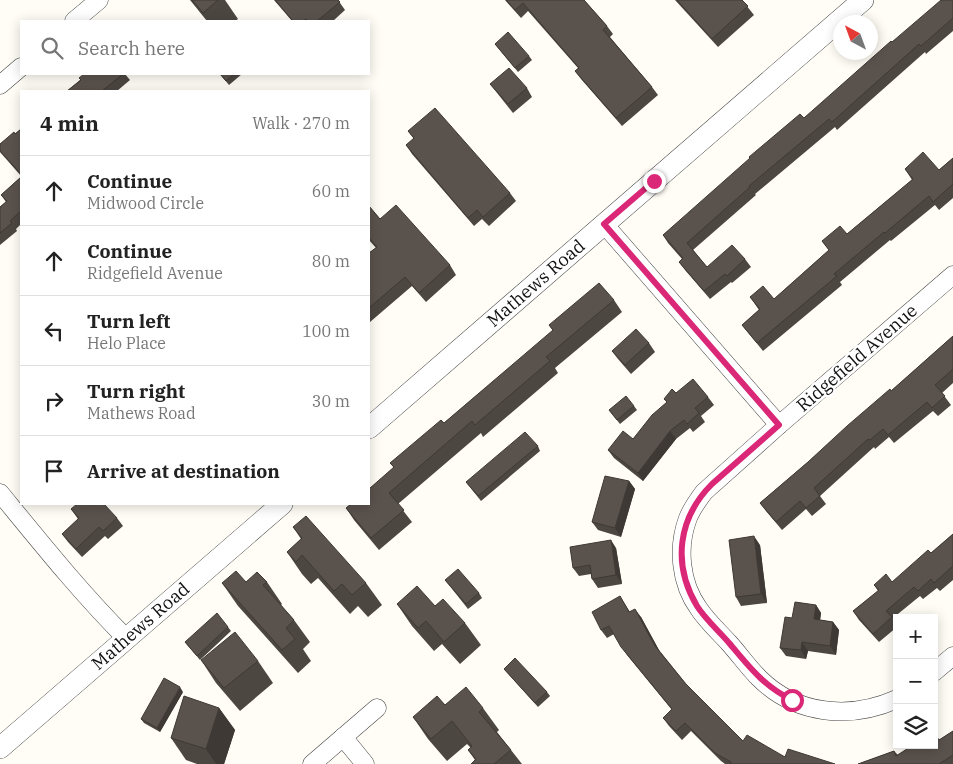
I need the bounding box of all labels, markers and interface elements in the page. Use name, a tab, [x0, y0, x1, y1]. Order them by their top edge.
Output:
north arrow	[833, 15, 878, 60]
search box	[20, 20, 370, 75]
icon: search	[38, 34, 66, 62]
text: Search here	[78, 36, 185, 60]
text: 4 min	[40, 109, 99, 137]
text: Walk · 270 m	[252, 113, 350, 133]
text: Continue	[87, 169, 172, 193]
route end	[643, 170, 666, 193]
icon: ahead	[40, 177, 68, 205]
text: 60 m	[312, 181, 350, 201]
text: Midwood Circle	[87, 193, 204, 213]
street label: Mathews Road	[482, 234, 590, 332]
text: Continue	[87, 239, 172, 263]
icon: ahead	[40, 247, 68, 275]
text: 80 m	[312, 251, 350, 271]
text: Ridgefield Avenue	[87, 263, 223, 283]
street label: Ridgefield Avenue	[791, 299, 922, 416]
text: Turn left	[87, 309, 170, 333]
icon: left	[40, 317, 68, 345]
text: 100 m	[302, 321, 350, 341]
text: Helo Place	[87, 333, 166, 353]
text: Turn right	[87, 379, 185, 403]
icon: right	[40, 387, 68, 415]
text: 30 m	[312, 391, 350, 411]
text: Mathews Road	[87, 403, 196, 423]
icon: arrive	[40, 457, 68, 485]
text: Arrive at destination	[87, 459, 280, 483]
street label: Mathews Road	[86, 577, 194, 675]
map controls	[893, 614, 938, 749]
button: +	[893, 614, 938, 659]
button: −	[893, 659, 938, 704]
route start	[781, 689, 804, 712]
button: layers	[893, 704, 938, 749]

